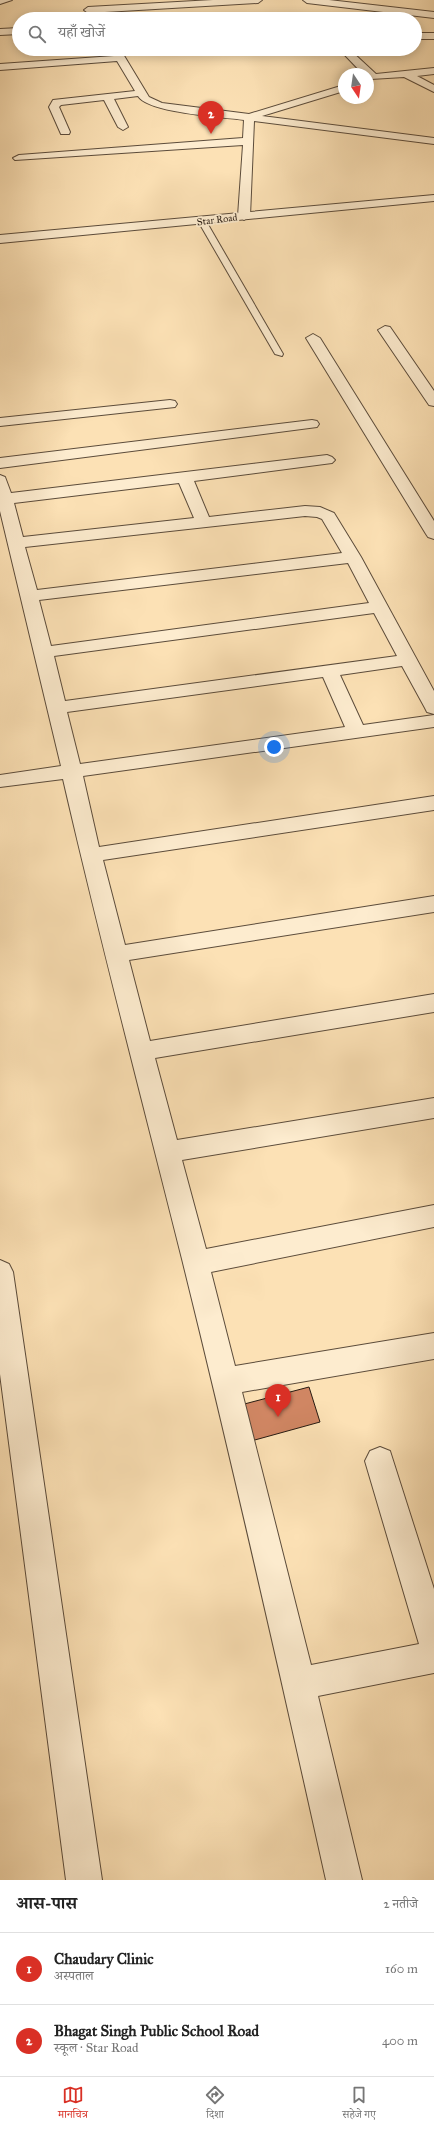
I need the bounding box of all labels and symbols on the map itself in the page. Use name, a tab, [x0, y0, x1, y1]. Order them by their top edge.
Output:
north arrow	[338, 68, 374, 104]
pin: 2	[198, 101, 224, 134]
street label: Star Road	[196, 212, 238, 228]
your location	[264, 737, 284, 757]
pin: 1	[265, 1384, 291, 1417]

